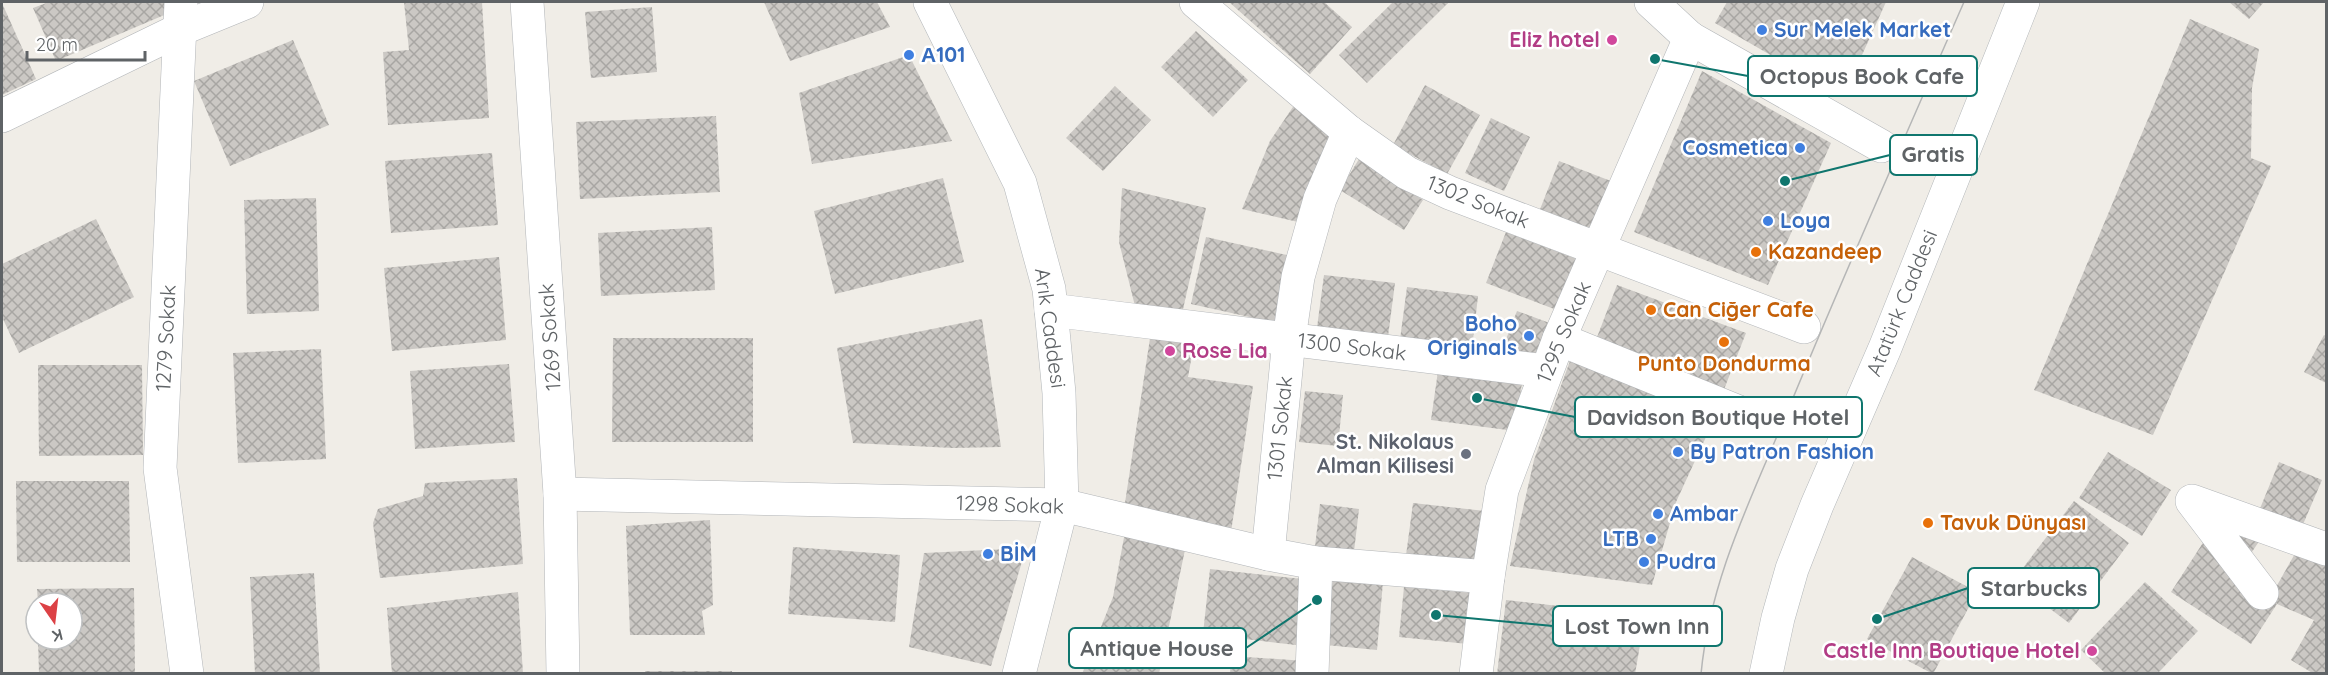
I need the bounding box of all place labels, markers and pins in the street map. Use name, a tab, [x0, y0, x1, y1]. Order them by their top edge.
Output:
place label: Sur Melek Market	[1774, 16, 1951, 42]
marker: Sur Melek Market	[1755, 23, 1769, 37]
place label: Eliz hotel	[1509, 26, 1600, 52]
marker: Eliz hotel	[1605, 33, 1619, 47]
place label: А101	[921, 41, 965, 67]
marker: А101	[902, 48, 916, 62]
callout: Octopus Book Cafe	[1748, 56, 1977, 96]
place label: Cosmetica	[1682, 134, 1788, 160]
callout: Gratis	[1890, 135, 1977, 175]
marker: Cosmetica	[1793, 141, 1807, 155]
place label: Loya	[1780, 207, 1830, 233]
marker: Loya	[1761, 214, 1775, 228]
place label: Kazandeep	[1768, 238, 1882, 264]
marker: Kazandeep	[1749, 245, 1763, 259]
place label: Can Ciğer Cafe	[1663, 296, 1814, 322]
marker: Can Ciğer Cafe	[1644, 303, 1658, 317]
place label: Boho Originals	[1427, 310, 1517, 360]
marker: Boho Originals	[1522, 329, 1536, 343]
marker: Punto Dondurma	[1717, 335, 1731, 349]
place label: Rose Lia	[1182, 337, 1268, 363]
marker: Rose Lia	[1163, 344, 1177, 358]
place label: Punto Dondurma	[1637, 350, 1811, 376]
callout: Davidson Boutique Hotel	[1575, 397, 1862, 437]
place label: St. Nikolaus Alman Kilisesi	[1317, 428, 1454, 478]
place label: By Patron Fashion	[1690, 438, 1874, 464]
marker: By Patron Fashion	[1671, 445, 1685, 459]
marker: St. Nikolaus Alman Kilisesi	[1459, 447, 1473, 461]
place label: Ambar	[1670, 500, 1738, 526]
marker: Ambar	[1651, 507, 1665, 521]
place label: Tavuk Dünyası	[1940, 509, 2086, 535]
marker: Tavuk Dünyası	[1921, 516, 1935, 530]
place label: LTB	[1602, 525, 1639, 551]
marker: LTB	[1644, 532, 1658, 546]
place label: BİM	[1000, 540, 1037, 566]
marker: BİM	[981, 547, 995, 561]
place label: Pudra	[1656, 548, 1716, 574]
marker: Pudra	[1637, 555, 1651, 569]
callout: Starbucks	[1968, 568, 2099, 608]
callout: Lost Town Inn	[1553, 606, 1722, 646]
callout: Antique House	[1069, 628, 1246, 668]
place label: Castle Inn Boutique Hotel	[1823, 637, 2080, 663]
marker: Castle Inn Boutique Hotel	[2085, 644, 2099, 658]

